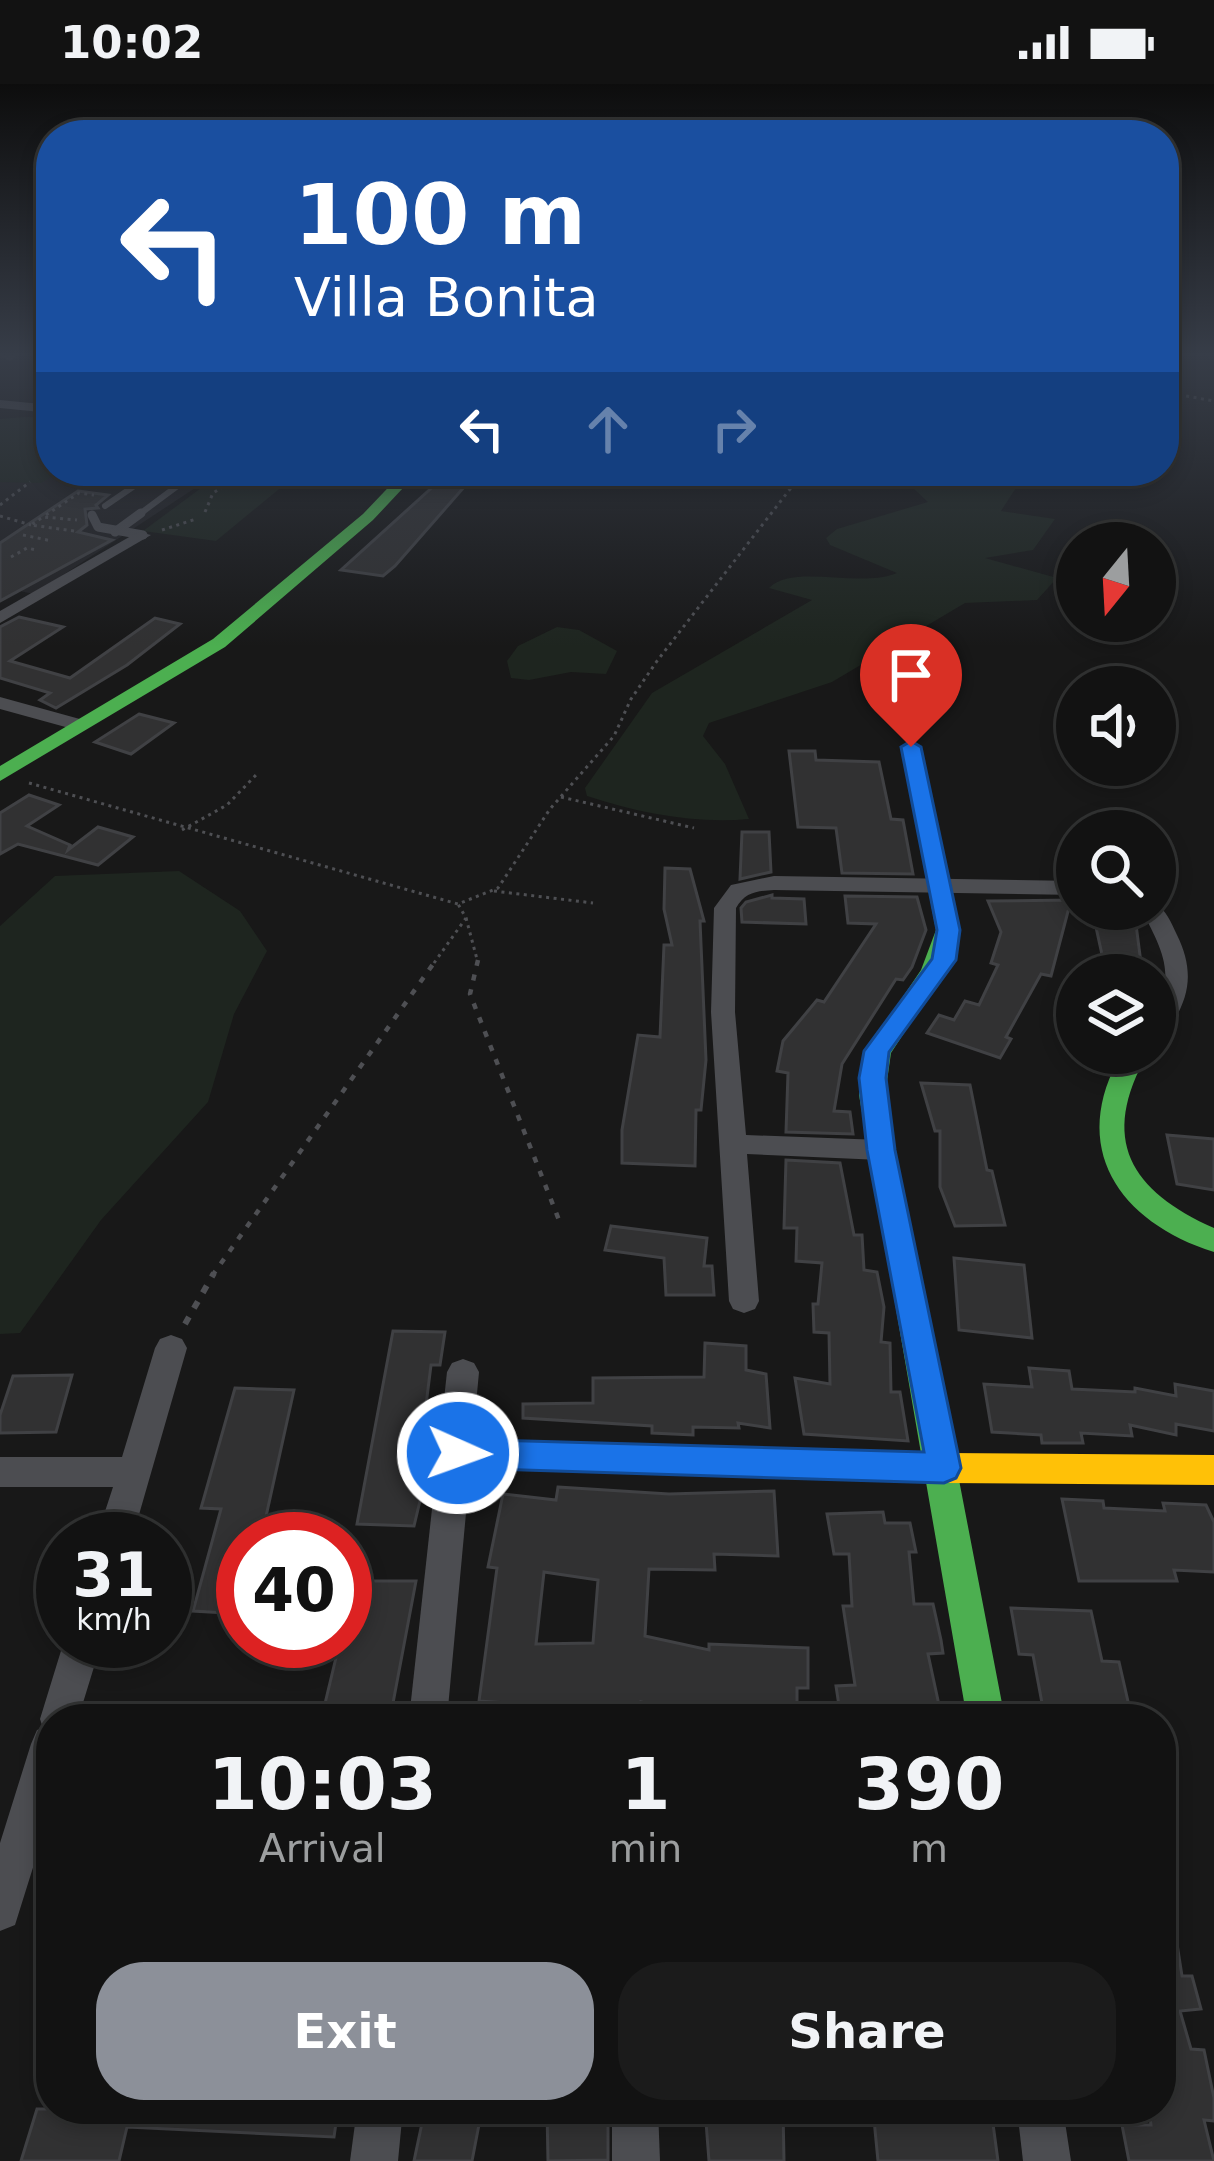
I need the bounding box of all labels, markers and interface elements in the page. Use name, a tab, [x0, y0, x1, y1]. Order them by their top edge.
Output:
text: 10:02	[60, 16, 203, 69]
text: 100 m	[294, 166, 586, 264]
icon: left	[96, 168, 252, 324]
text: Villa Bonita	[294, 266, 599, 329]
icon: left	[449, 396, 515, 462]
icon: ahead	[575, 396, 641, 462]
icon: right	[701, 396, 767, 462]
north arrow	[1056, 522, 1176, 642]
map controls	[1056, 522, 1176, 1074]
pin	[860, 624, 962, 747]
icon: arrive	[878, 642, 944, 708]
button: sound	[1056, 666, 1176, 786]
button: search	[1056, 810, 1176, 930]
button: layers	[1056, 954, 1176, 1074]
position arrow	[395, 1390, 521, 1516]
speed limit sign: 40	[216, 1512, 372, 1668]
text: 31	[72, 1540, 156, 1610]
text: km/h	[76, 1602, 152, 1637]
text: 10:03	[208, 1742, 437, 1826]
text: 1	[620, 1742, 670, 1826]
text: 390	[854, 1742, 1004, 1826]
text: Arrival	[259, 1826, 386, 1871]
text: min	[609, 1826, 682, 1871]
text: m	[910, 1826, 948, 1871]
button: Exit	[96, 1962, 594, 2100]
button: Share	[618, 1962, 1116, 2100]

